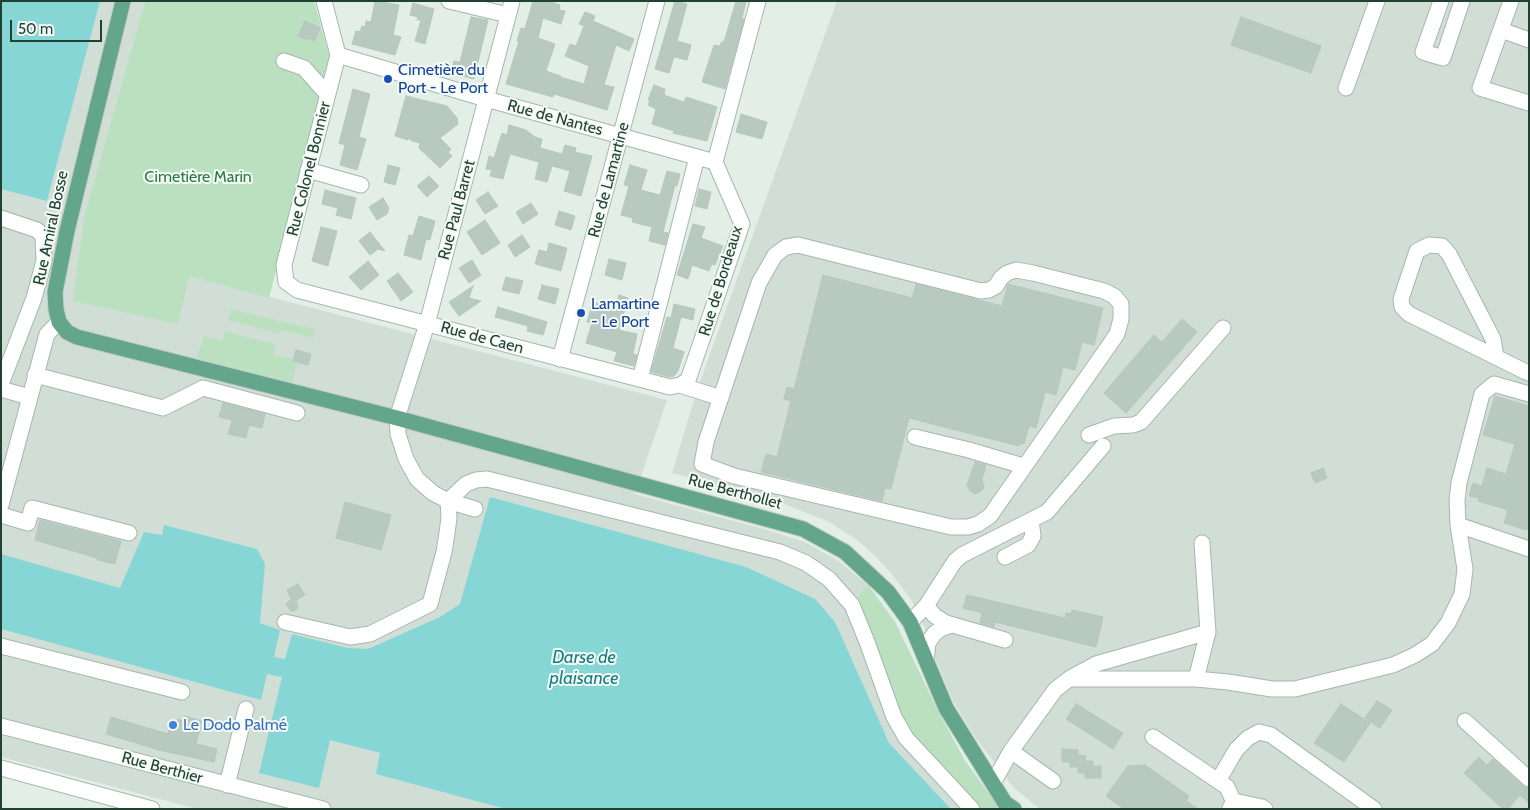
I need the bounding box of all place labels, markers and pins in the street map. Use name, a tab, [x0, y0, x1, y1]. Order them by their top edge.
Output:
place label: Cimetière du Port - Le Port	[398, 60, 488, 98]
marker: Cimetière du Port - Le Port	[382, 73, 394, 85]
place label: Lamartine - Le Port	[591, 294, 659, 332]
marker: Lamartine - Le Port	[575, 307, 587, 319]
place label: Le Dodo Palmé	[183, 715, 287, 735]
marker: Le Dodo Palmé	[167, 719, 179, 731]

